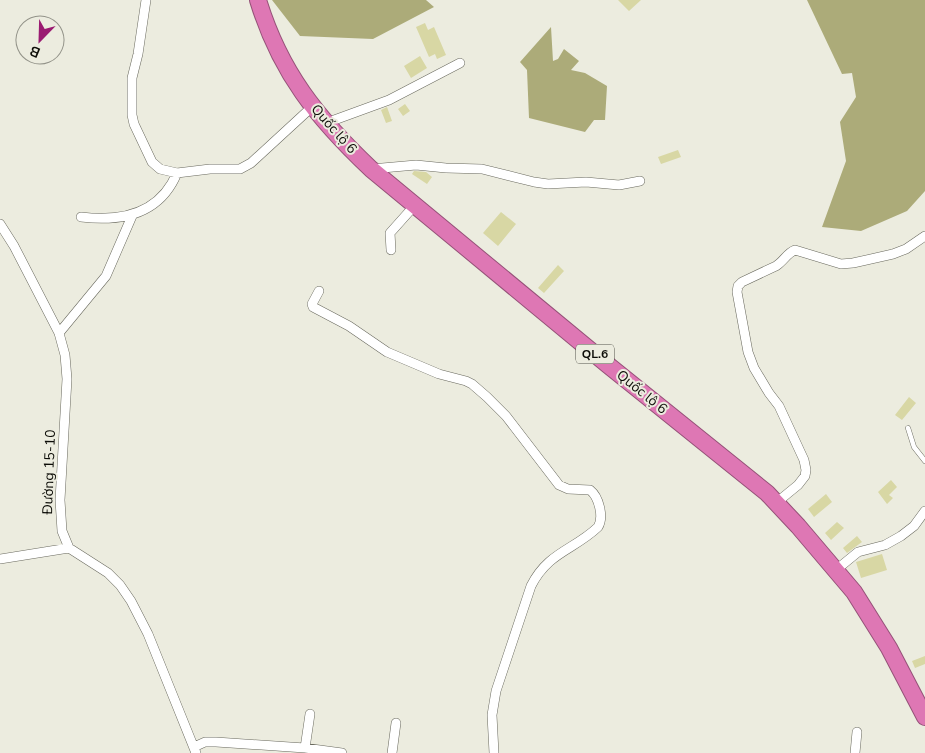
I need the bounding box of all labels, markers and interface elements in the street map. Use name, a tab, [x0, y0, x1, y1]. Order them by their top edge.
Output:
north arrow	[15, 15, 65, 65]
text: B	[27, 41, 43, 62]
street label: Quốc lộ 6	[307, 100, 361, 158]
road number: QL.6	[576, 344, 614, 364]
street label: Quốc lộ 6	[613, 366, 671, 418]
street label: Đường 15-10	[38, 429, 60, 516]

